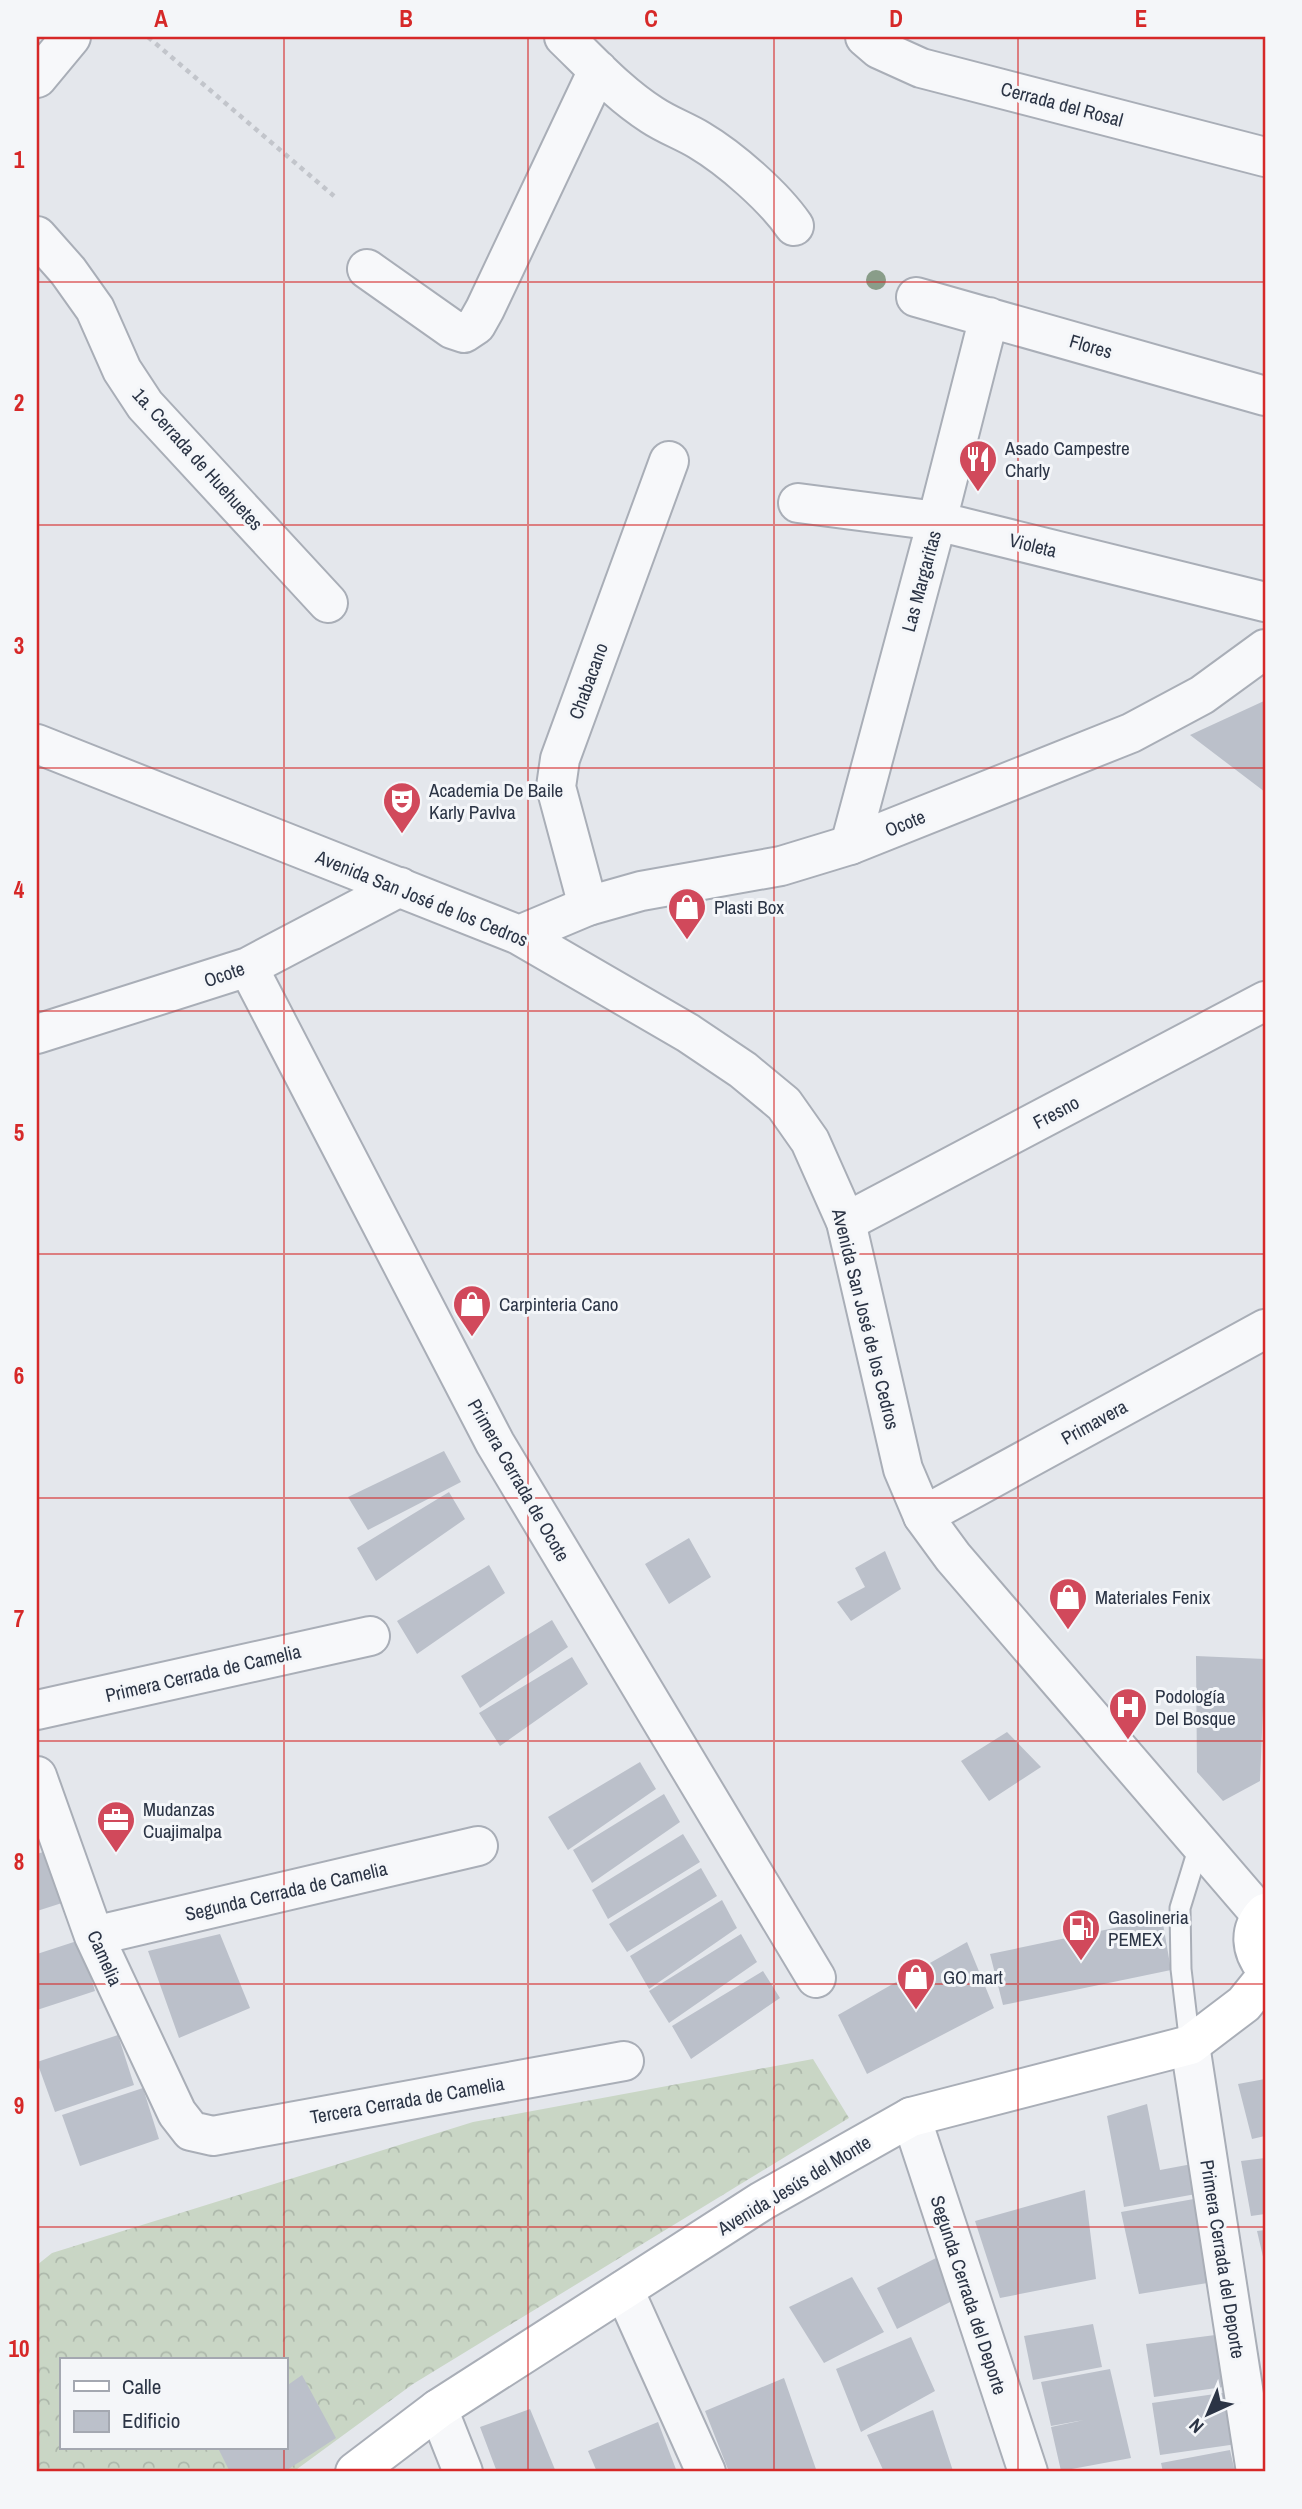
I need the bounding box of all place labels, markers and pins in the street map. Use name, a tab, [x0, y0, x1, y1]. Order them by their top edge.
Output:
place label: Asado Campestre Charly	[1004, 435, 1130, 483]
restaurant icon: Asado Campestre Charly	[957, 438, 999, 493]
place label: Academia De Baile Karly Pavlva	[428, 777, 563, 825]
theatre icon: Academia De Baile Karly Pavlva	[381, 780, 423, 835]
shop icon: Plasti Box	[666, 886, 708, 941]
place label: Plasti Box	[714, 894, 784, 920]
shop icon: Carpinteria Cano	[451, 1283, 493, 1338]
place label: Carpinteria Cano	[499, 1291, 619, 1317]
shop icon: Materiales Fenix	[1047, 1576, 1089, 1631]
place label: Materiales Fenix	[1095, 1584, 1210, 1610]
place label: Podología Del Bosque	[1155, 1683, 1236, 1731]
hospital icon: Podología Del Bosque	[1107, 1686, 1149, 1741]
place label: Mudanzas Cuajimalpa	[143, 1796, 222, 1844]
office icon: Mudanzas Cuajimalpa	[95, 1799, 137, 1854]
place label: Gasolineria PEMEX	[1108, 1904, 1189, 1952]
fuel station icon: Gasolineria PEMEX	[1060, 1907, 1102, 1962]
shop icon: GO mart	[895, 1956, 937, 2011]
place label: GO mart	[943, 1964, 1003, 1990]

